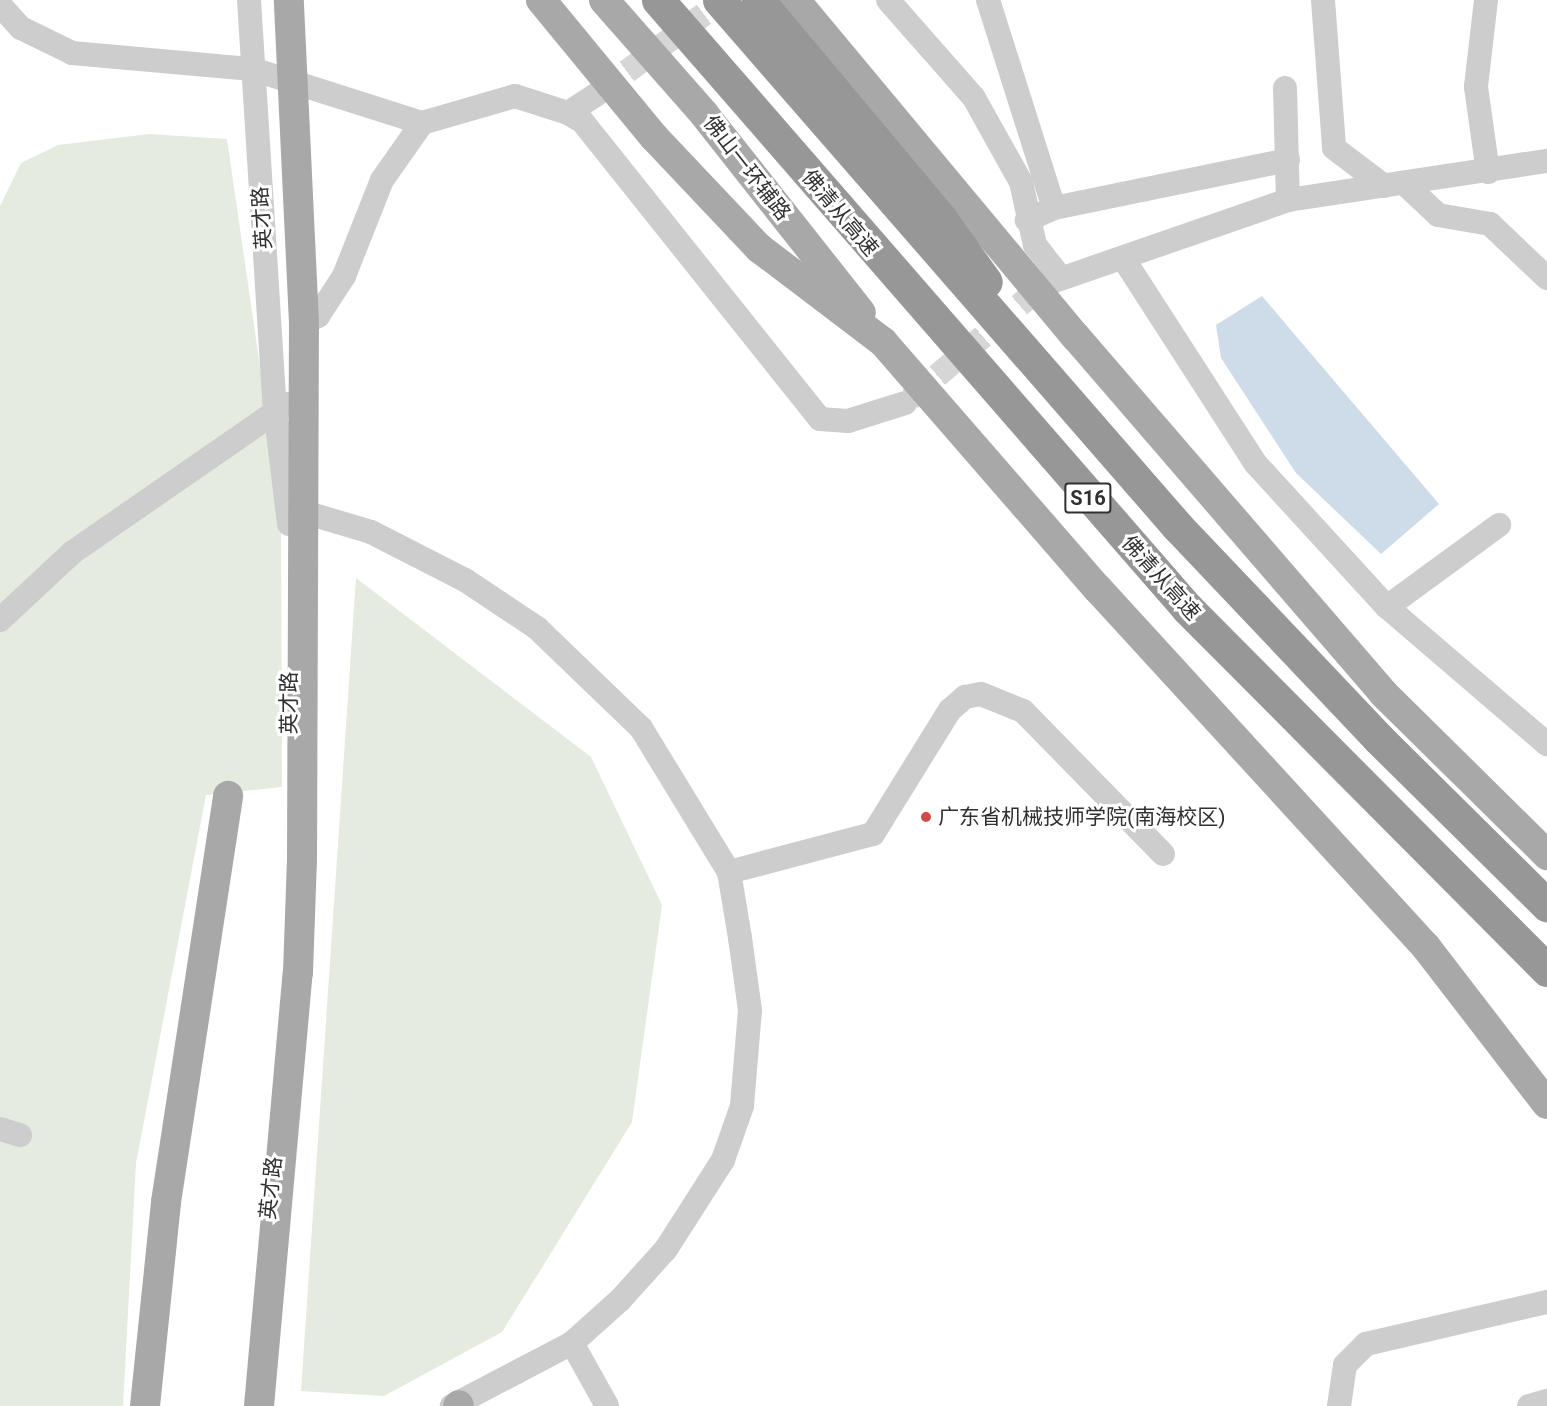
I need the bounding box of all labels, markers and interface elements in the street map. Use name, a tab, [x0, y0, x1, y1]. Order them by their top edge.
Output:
street label: 佛山一环辅路	[698, 111, 796, 225]
street label: 佛清从高速	[797, 165, 883, 261]
street label: 英才路	[247, 186, 277, 250]
road number: S16	[1064, 481, 1112, 515]
street label: 佛清从高速	[1117, 531, 1205, 625]
street label: 英才路	[276, 672, 302, 734]
place label: 广东省机械技师学院(南海校区)	[938, 804, 1225, 830]
marker: 广东省机械技师学院(南海校区)	[919, 810, 933, 824]
street label: 英才路	[255, 1155, 287, 1221]

